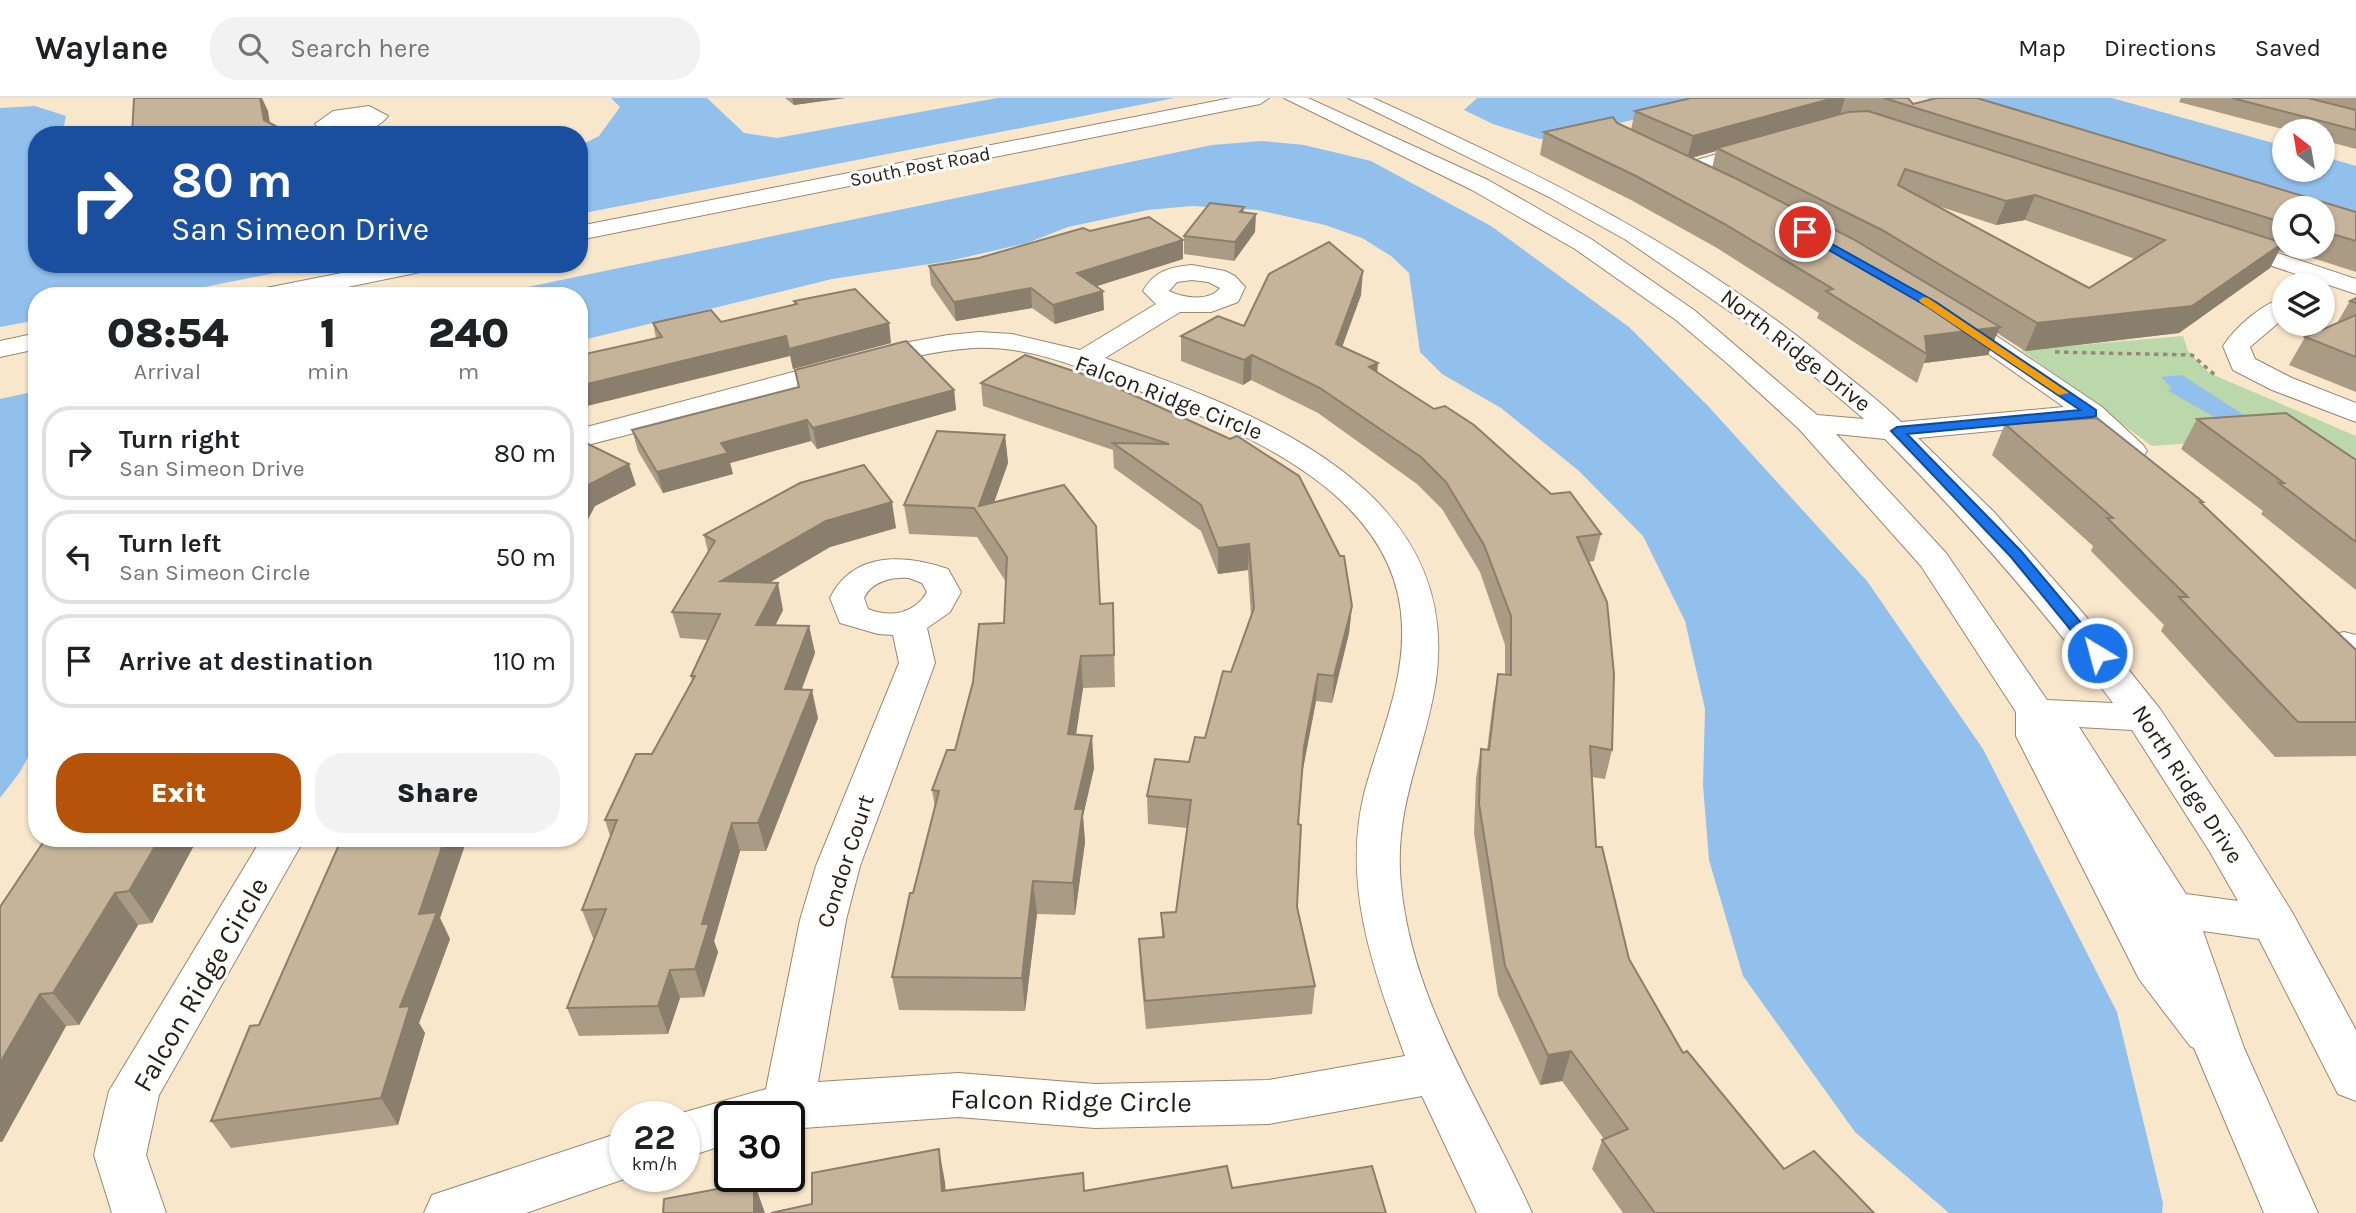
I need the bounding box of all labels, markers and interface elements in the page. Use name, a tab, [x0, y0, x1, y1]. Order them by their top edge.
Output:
search box	[210, 17, 700, 80]
text: Waylane	[35, 29, 168, 67]
icon: search	[234, 29, 272, 67]
text: Search here	[290, 33, 430, 64]
text: Map	[2018, 34, 2066, 62]
text: Directions	[2104, 34, 2217, 62]
text: Saved	[2255, 34, 2321, 62]
north arrow	[2272, 119, 2334, 182]
map controls	[2272, 119, 2335, 336]
street label: South Post Road	[848, 143, 992, 191]
text: 80 m	[171, 152, 293, 209]
icon: right	[56, 154, 147, 245]
button: search	[2272, 196, 2335, 259]
pin	[1775, 202, 1835, 262]
text: San Simeon Drive	[171, 211, 429, 248]
icon: arrive	[1786, 213, 1824, 251]
button: layers	[2272, 273, 2335, 336]
street label: North Ridge Drive	[1715, 283, 1876, 417]
text: 08:54	[107, 308, 228, 358]
text: 1	[320, 308, 336, 358]
text: 240	[428, 308, 509, 358]
street label: Falcon Ridge Circle	[1071, 349, 1266, 446]
text: Arrival	[134, 358, 201, 385]
text: min	[307, 358, 349, 385]
text: m	[458, 358, 479, 385]
text: Turn right	[119, 424, 240, 455]
icon: right	[60, 434, 98, 472]
text: 80 m	[494, 438, 556, 469]
text: San Simeon Drive	[119, 455, 305, 482]
text: Turn left	[119, 528, 221, 559]
icon: left	[60, 538, 98, 576]
text: 50 m	[495, 542, 556, 573]
text: San Simeon Circle	[119, 559, 310, 586]
position arrow	[2060, 616, 2134, 690]
icon: arrive	[60, 642, 98, 680]
text: Arrive at destination	[119, 646, 373, 677]
text: 110 m	[493, 646, 556, 677]
street label: North Ridge Drive	[2126, 700, 2249, 868]
button: Exit	[56, 753, 301, 833]
button: Share	[315, 753, 560, 833]
street label: Condor Court	[811, 791, 880, 931]
street label: Falcon Ridge Circle	[126, 871, 275, 1097]
street label: Falcon Ridge Circle	[950, 1082, 1192, 1119]
speed limit sign: 30	[714, 1101, 805, 1192]
text: 22	[633, 1117, 676, 1158]
text: km/h	[632, 1153, 677, 1175]

